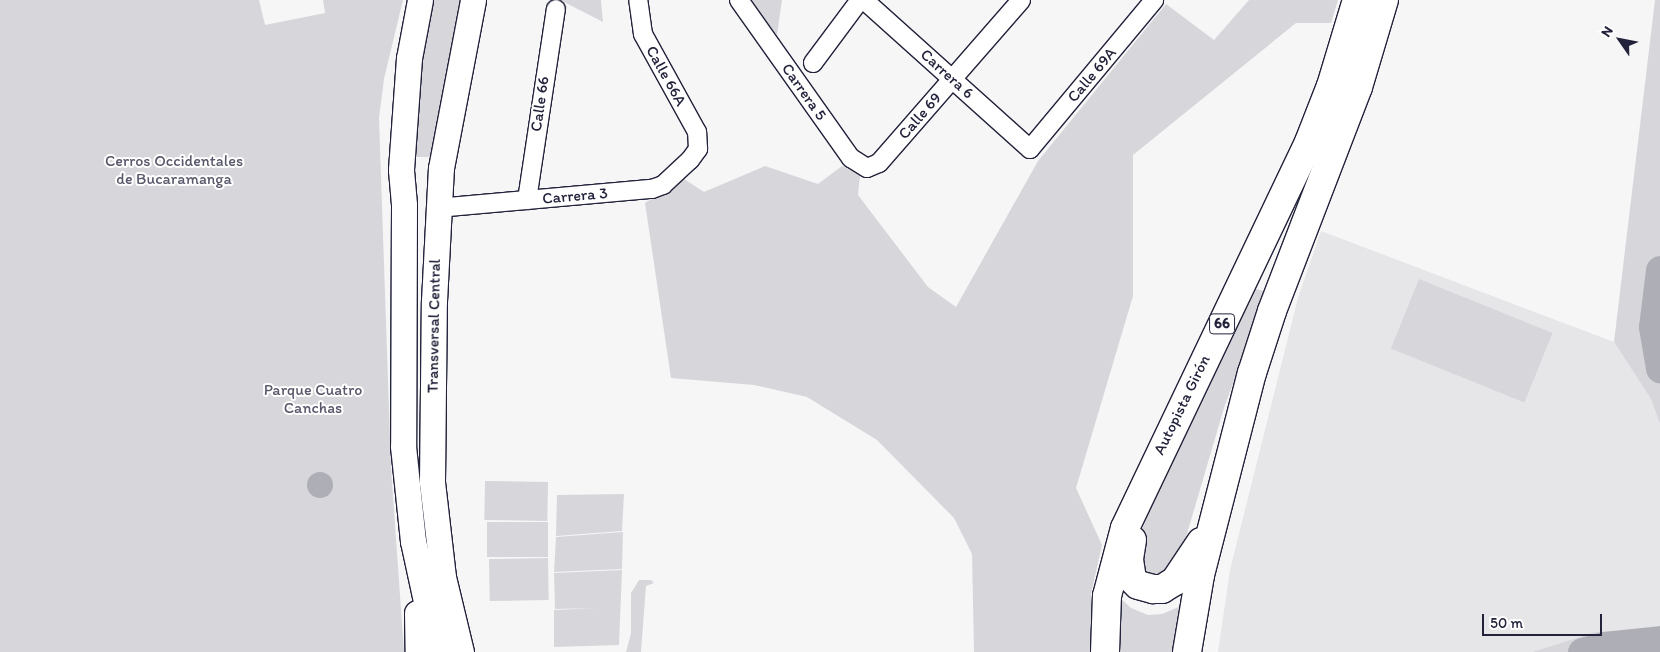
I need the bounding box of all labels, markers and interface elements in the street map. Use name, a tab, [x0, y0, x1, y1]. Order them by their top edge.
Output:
north arrow	[1595, 15, 1645, 65]
text: N	[1597, 23, 1617, 40]
street label: Calle 66A	[642, 42, 690, 110]
street label: Calle 69A	[1063, 44, 1121, 106]
street label: Carrera 6	[916, 45, 978, 103]
street label: Carrera 5	[777, 60, 831, 124]
street label: Calle 66	[527, 75, 553, 133]
street label: Calle 69	[894, 89, 946, 143]
park label: Cerros Occidentales de Bucaramanga	[105, 151, 243, 189]
street label: Carrera 3	[541, 184, 609, 208]
street label: Transversal Central	[423, 259, 445, 393]
road number: 66	[1208, 312, 1236, 336]
street label: Autopista Girón	[1150, 352, 1214, 458]
park label: Parque Cuatro Canchas	[264, 380, 362, 418]
scale bar	[1485, 604, 1605, 636]
text: 50 m	[1490, 614, 1523, 632]

